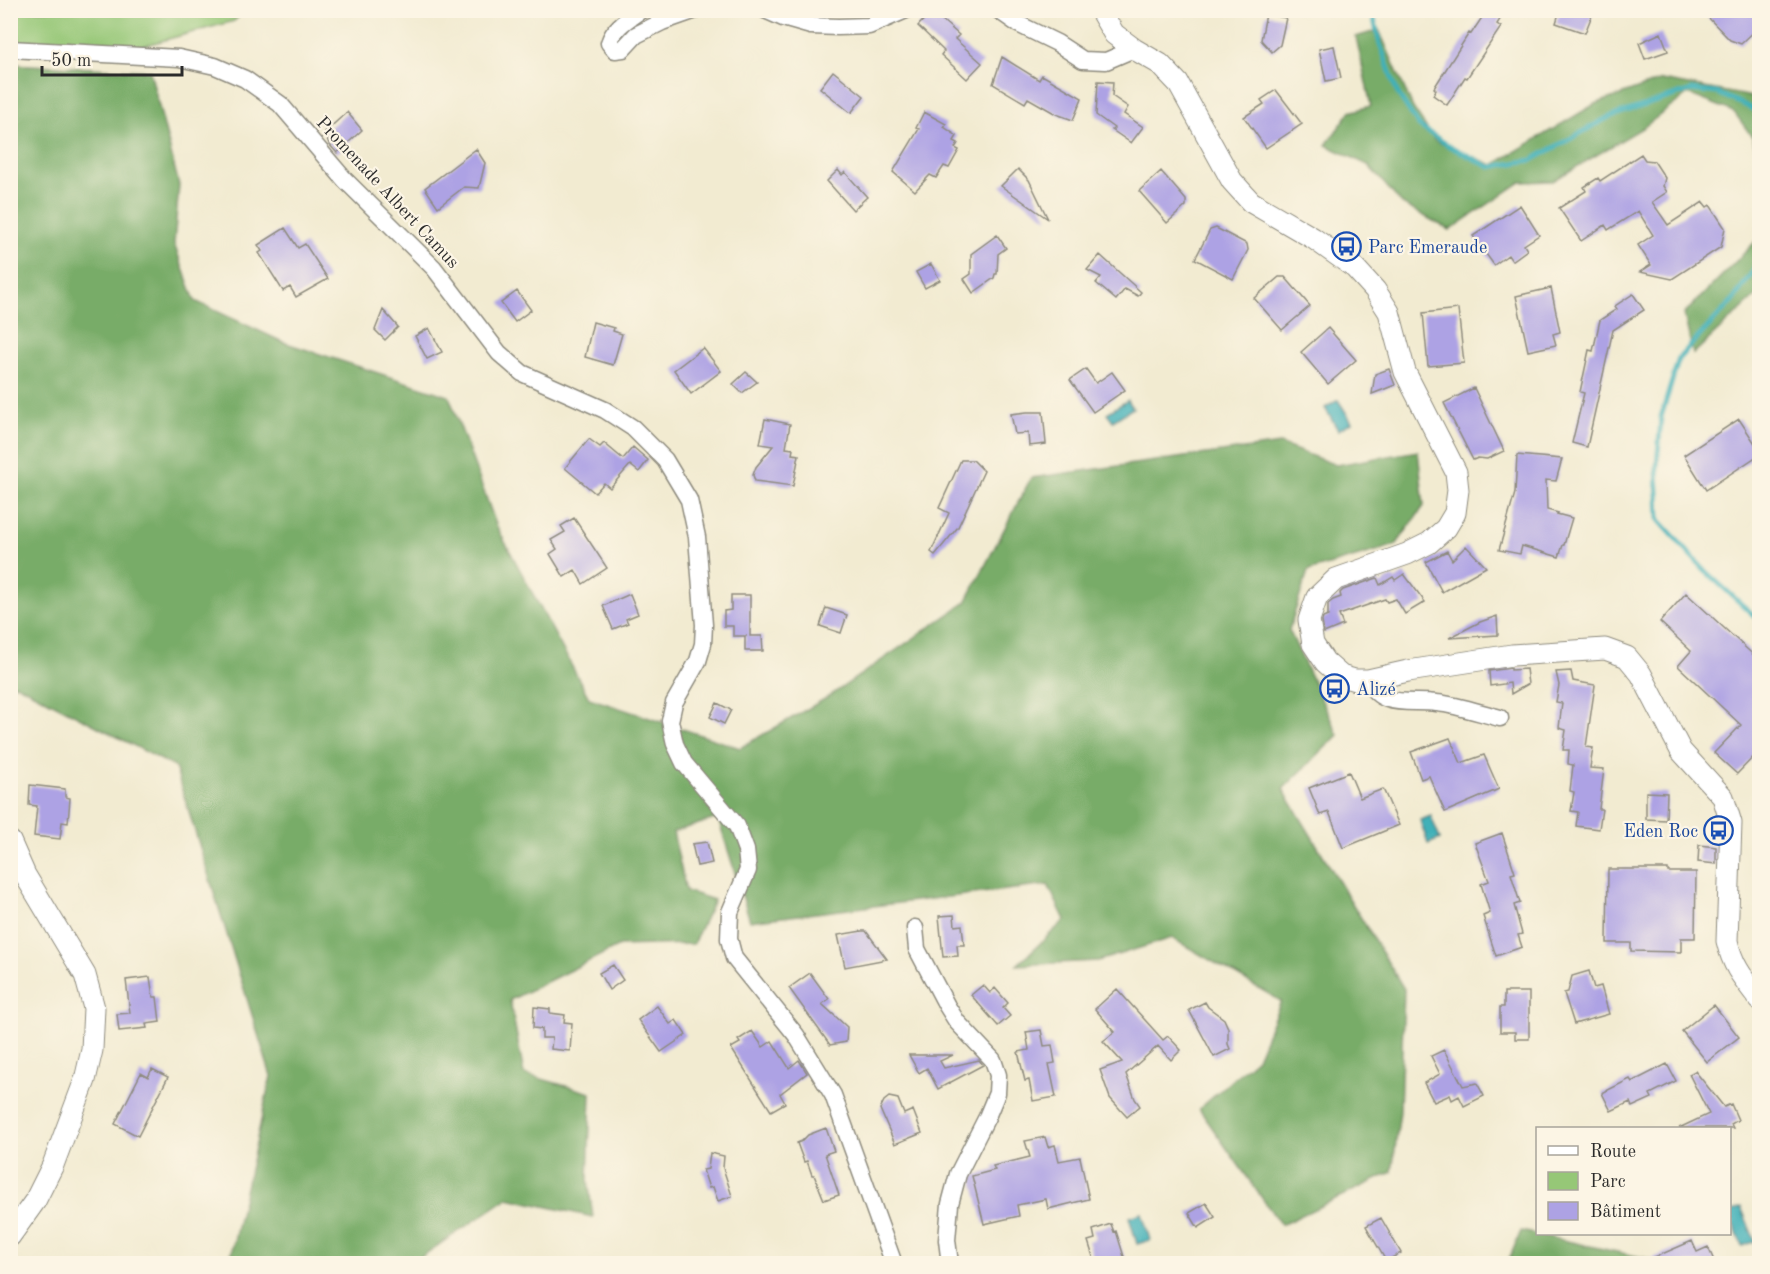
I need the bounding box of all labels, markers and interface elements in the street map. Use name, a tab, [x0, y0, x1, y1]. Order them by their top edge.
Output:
scale bar	[42, 39, 182, 77]
text: 50 m	[51, 52, 91, 70]
street label: Promenade Albert Camus	[313, 113, 462, 272]
bus stop icon: Parc Emeraude	[1331, 231, 1363, 263]
place label: Parc Emeraude	[1368, 239, 1487, 257]
bus stop icon: Alizé	[1319, 673, 1351, 705]
place label: Alizé	[1356, 681, 1396, 699]
bus stop icon: Eden Roc	[1703, 815, 1735, 847]
place label: Eden Roc	[1623, 823, 1698, 841]
legend	[1536, 1127, 1731, 1235]
text: Route	[1590, 1143, 1636, 1161]
text: Parc	[1590, 1173, 1626, 1191]
text: Bâtiment	[1590, 1203, 1661, 1221]

